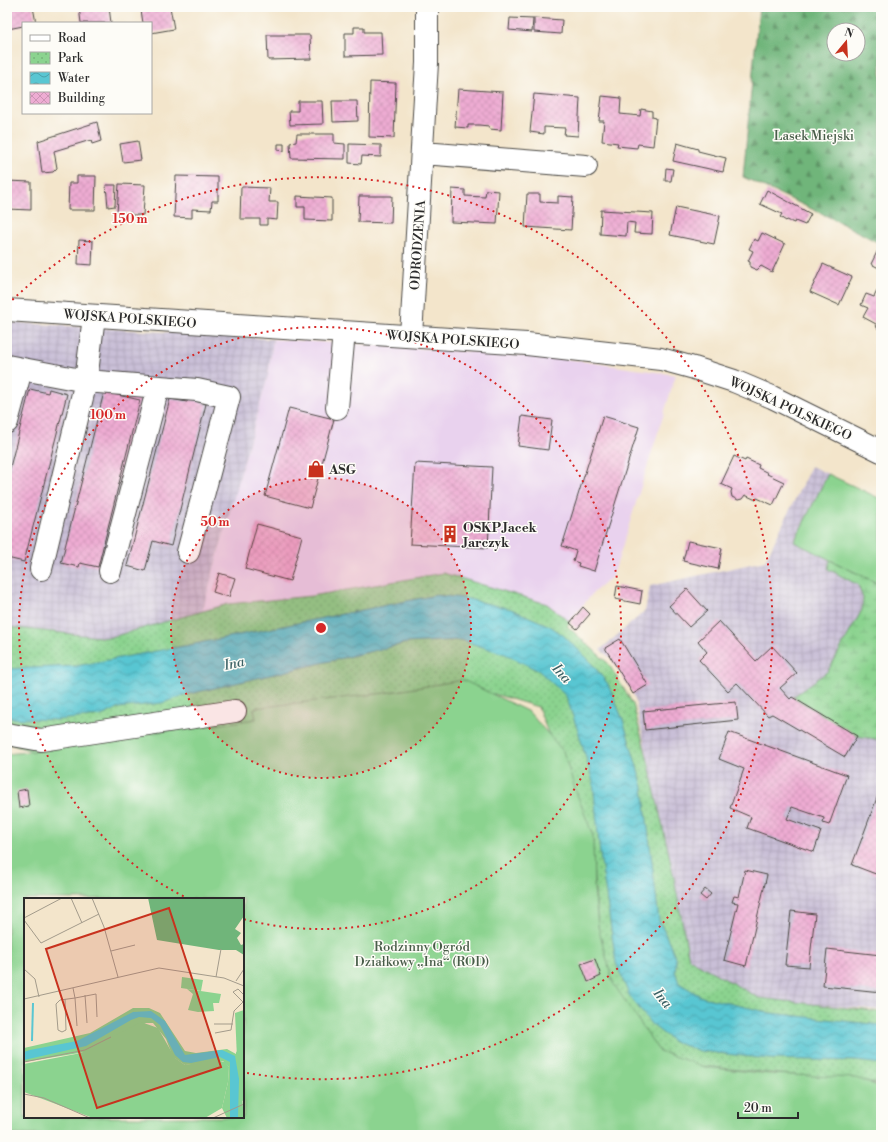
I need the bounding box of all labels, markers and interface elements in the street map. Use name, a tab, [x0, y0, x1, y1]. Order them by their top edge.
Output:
legend	[22, 22, 152, 114]
north arrow	[826, 22, 866, 62]
text: N	[842, 25, 855, 42]
text: Road	[58, 31, 86, 46]
text: Park	[58, 51, 84, 66]
text: Water	[57, 71, 90, 86]
text: Building	[57, 91, 106, 106]
park label: Lasek Miejski	[774, 128, 854, 144]
street label: ODRODZENIA	[407, 198, 429, 291]
text: 150 m	[113, 212, 147, 227]
street label: WOJSKA POLSKIEGO	[62, 306, 197, 332]
street label: WOJSKA POLSKIEGO	[385, 327, 520, 353]
street label: WOJSKA POLSKIEGO	[726, 373, 854, 444]
text: 100 m	[90, 408, 126, 423]
shop icon: ASG	[306, 459, 326, 479]
place label: ASG	[328, 462, 357, 478]
text: 50 m	[200, 515, 230, 530]
place label: OSKP Jacek Jarczyk	[461, 520, 538, 551]
building icon: OSKP Jacek Jarczyk	[440, 524, 460, 544]
centre of rings	[314, 621, 328, 635]
water label: Ina	[221, 653, 246, 675]
water label: Ina	[547, 659, 575, 688]
inset map	[24, 898, 244, 1118]
park label: Rodzinny Ogród Działkowy „Ina“ (ROD)	[355, 939, 489, 970]
water label: Ina	[648, 984, 676, 1012]
scale bar	[738, 1094, 798, 1120]
text: 20 m	[744, 1101, 772, 1116]

